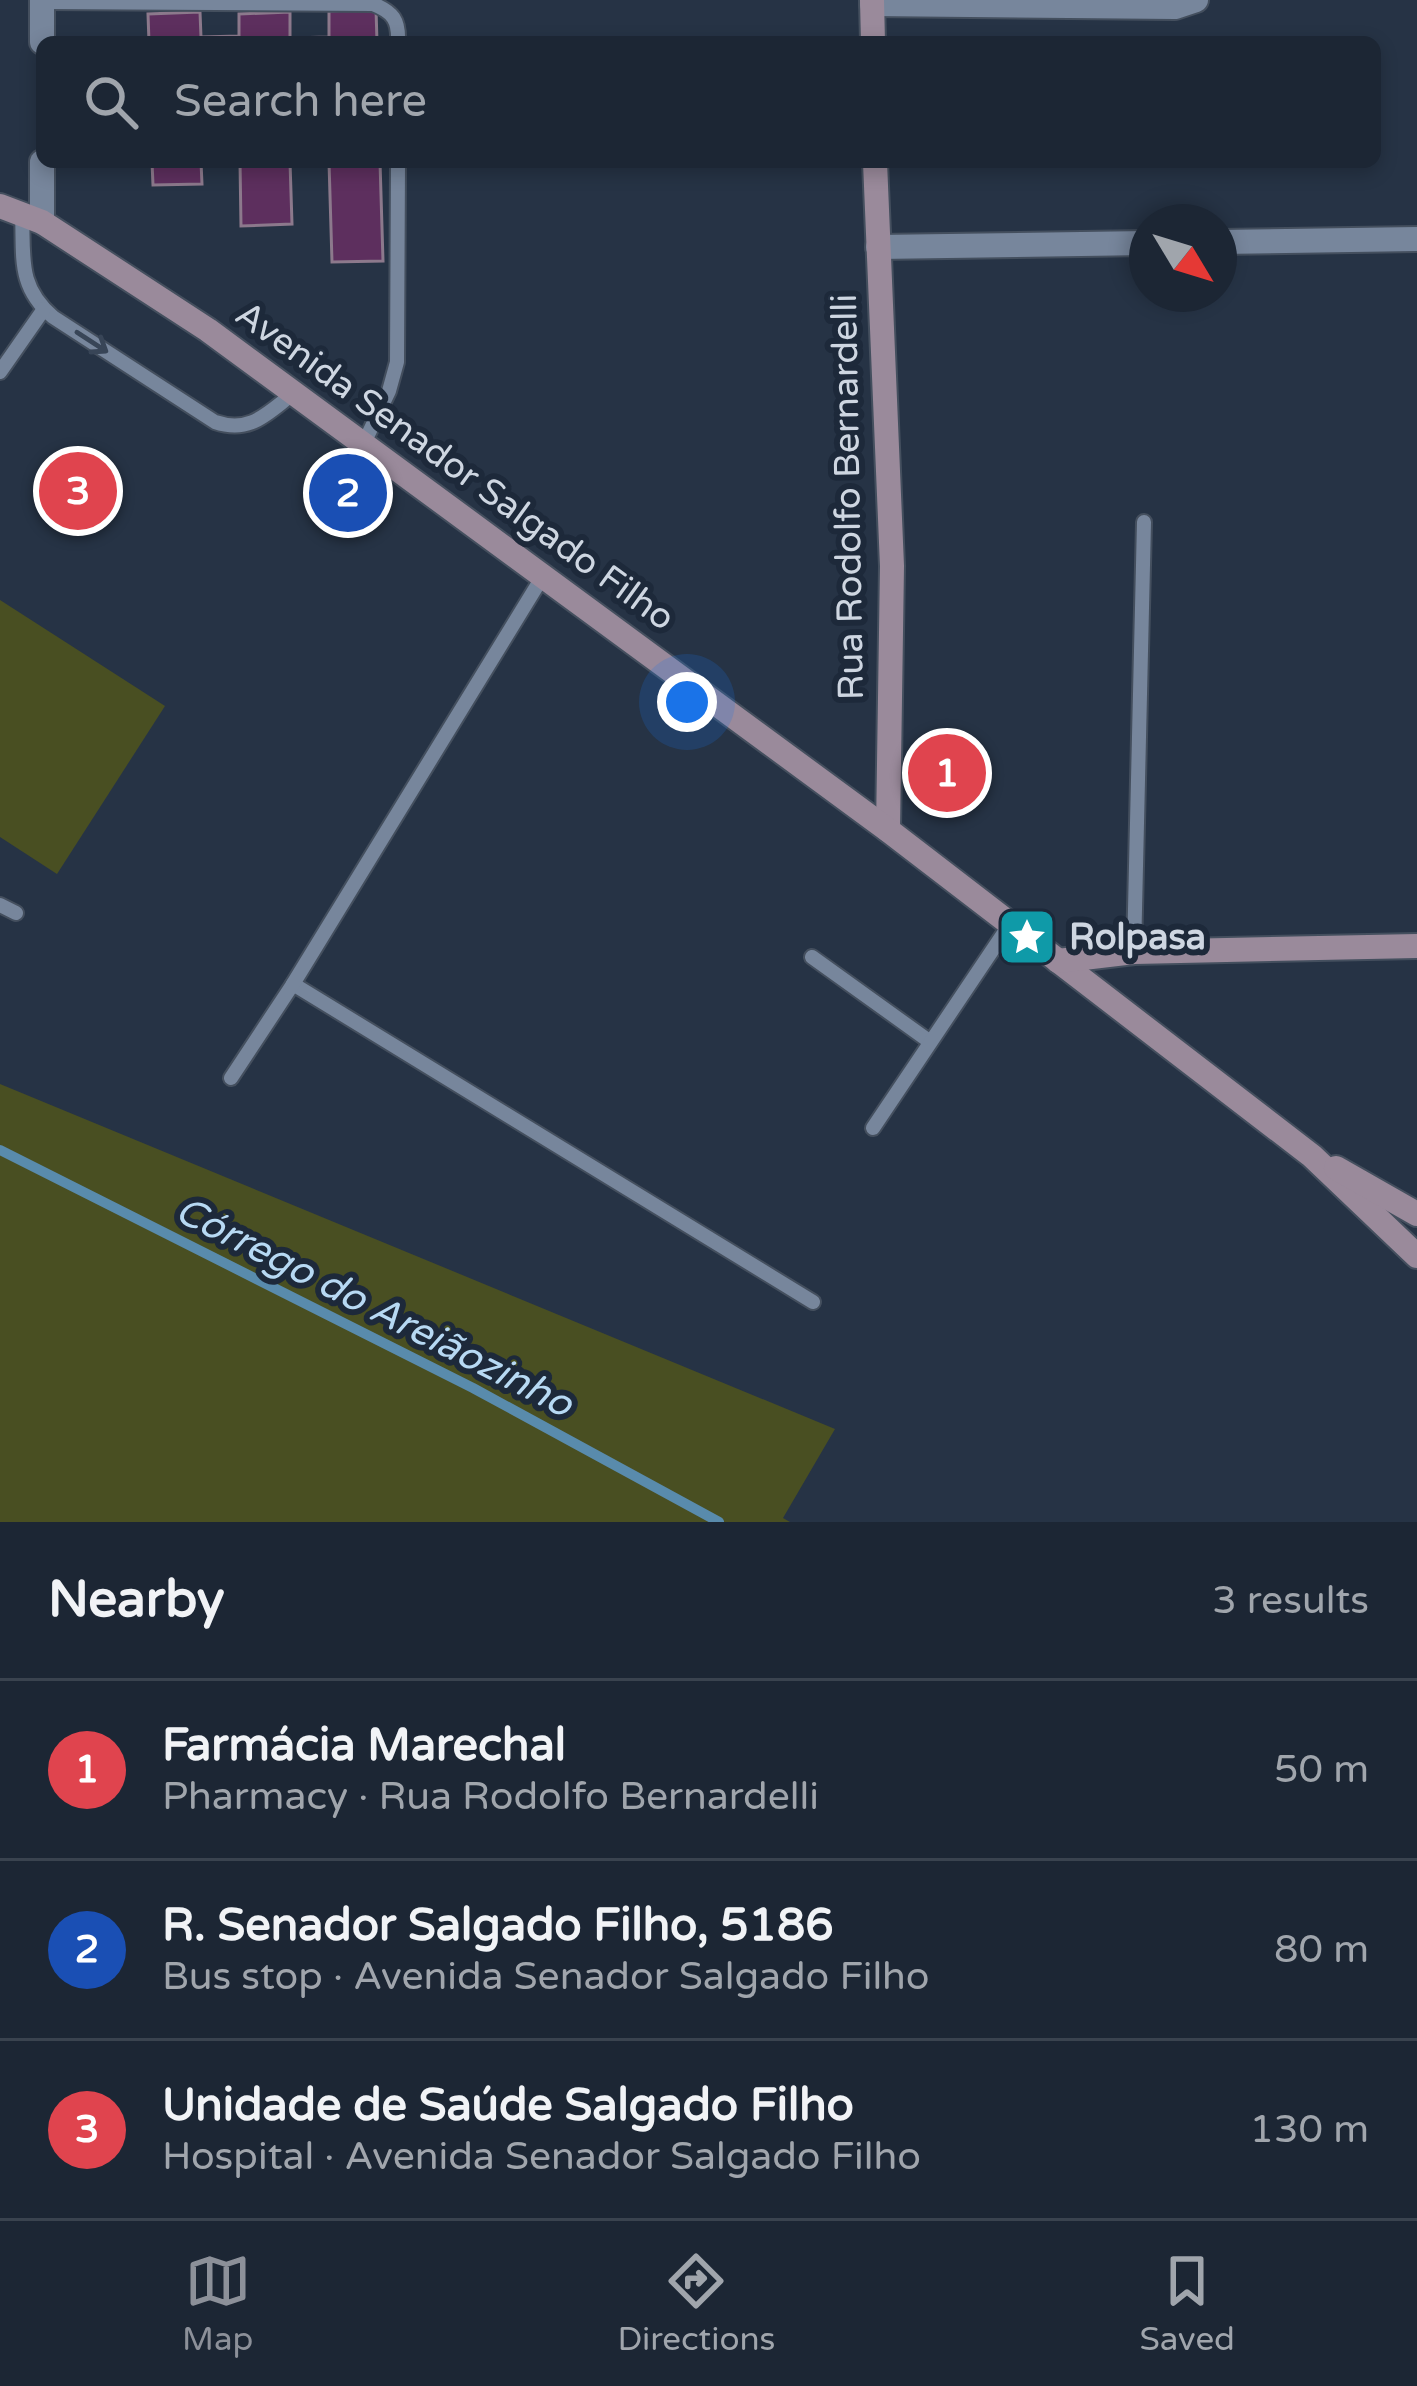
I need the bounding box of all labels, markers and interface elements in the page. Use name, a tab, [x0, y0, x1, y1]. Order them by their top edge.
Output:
search box	[36, 36, 1381, 168]
icon: search	[78, 69, 144, 135]
text: Search here	[174, 75, 427, 129]
north arrow	[1129, 204, 1237, 312]
street label: Avenida Senador Salgado Filho	[227, 292, 683, 640]
street label: Rua Rodolfo Bernardelli	[823, 293, 873, 701]
one-way arrow	[74, 329, 108, 354]
pin: 3	[39, 446, 117, 536]
pin: 2	[309, 448, 387, 538]
your location	[657, 672, 717, 732]
pin: 1	[908, 728, 986, 818]
place icon: Rolpasa	[996, 906, 1058, 968]
place label: Rolpasa	[1069, 916, 1206, 959]
water label: Córrego do Areiãozinho	[168, 1186, 582, 1429]
text: Nearby	[48, 1569, 225, 1631]
text: 3 results	[1212, 1577, 1369, 1624]
text: Farmácia Marechal	[162, 1719, 566, 1773]
text: 1	[75, 1746, 99, 1793]
text: 50 m	[1274, 1746, 1369, 1793]
text: Pharmacy · Rua Rodolfo Bernardelli	[162, 1773, 819, 1820]
text: R. Senador Salgado Filho, 5186	[162, 1899, 833, 1953]
text: 2	[75, 1926, 99, 1973]
text: 80 m	[1274, 1926, 1369, 1973]
text: Bus stop · Avenida Senador Salgado Filho	[162, 1953, 930, 2000]
text: Unidade de Saúde Salgado Filho	[162, 2079, 854, 2133]
text: 3	[75, 2106, 99, 2153]
text: 130 m	[1250, 2106, 1369, 2153]
text: Hospital · Avenida Senador Salgado Filho	[162, 2133, 921, 2180]
tab: Map	[182, 2248, 253, 2359]
tab: Directions	[617, 2248, 775, 2359]
tab: Saved	[1140, 2248, 1235, 2359]

